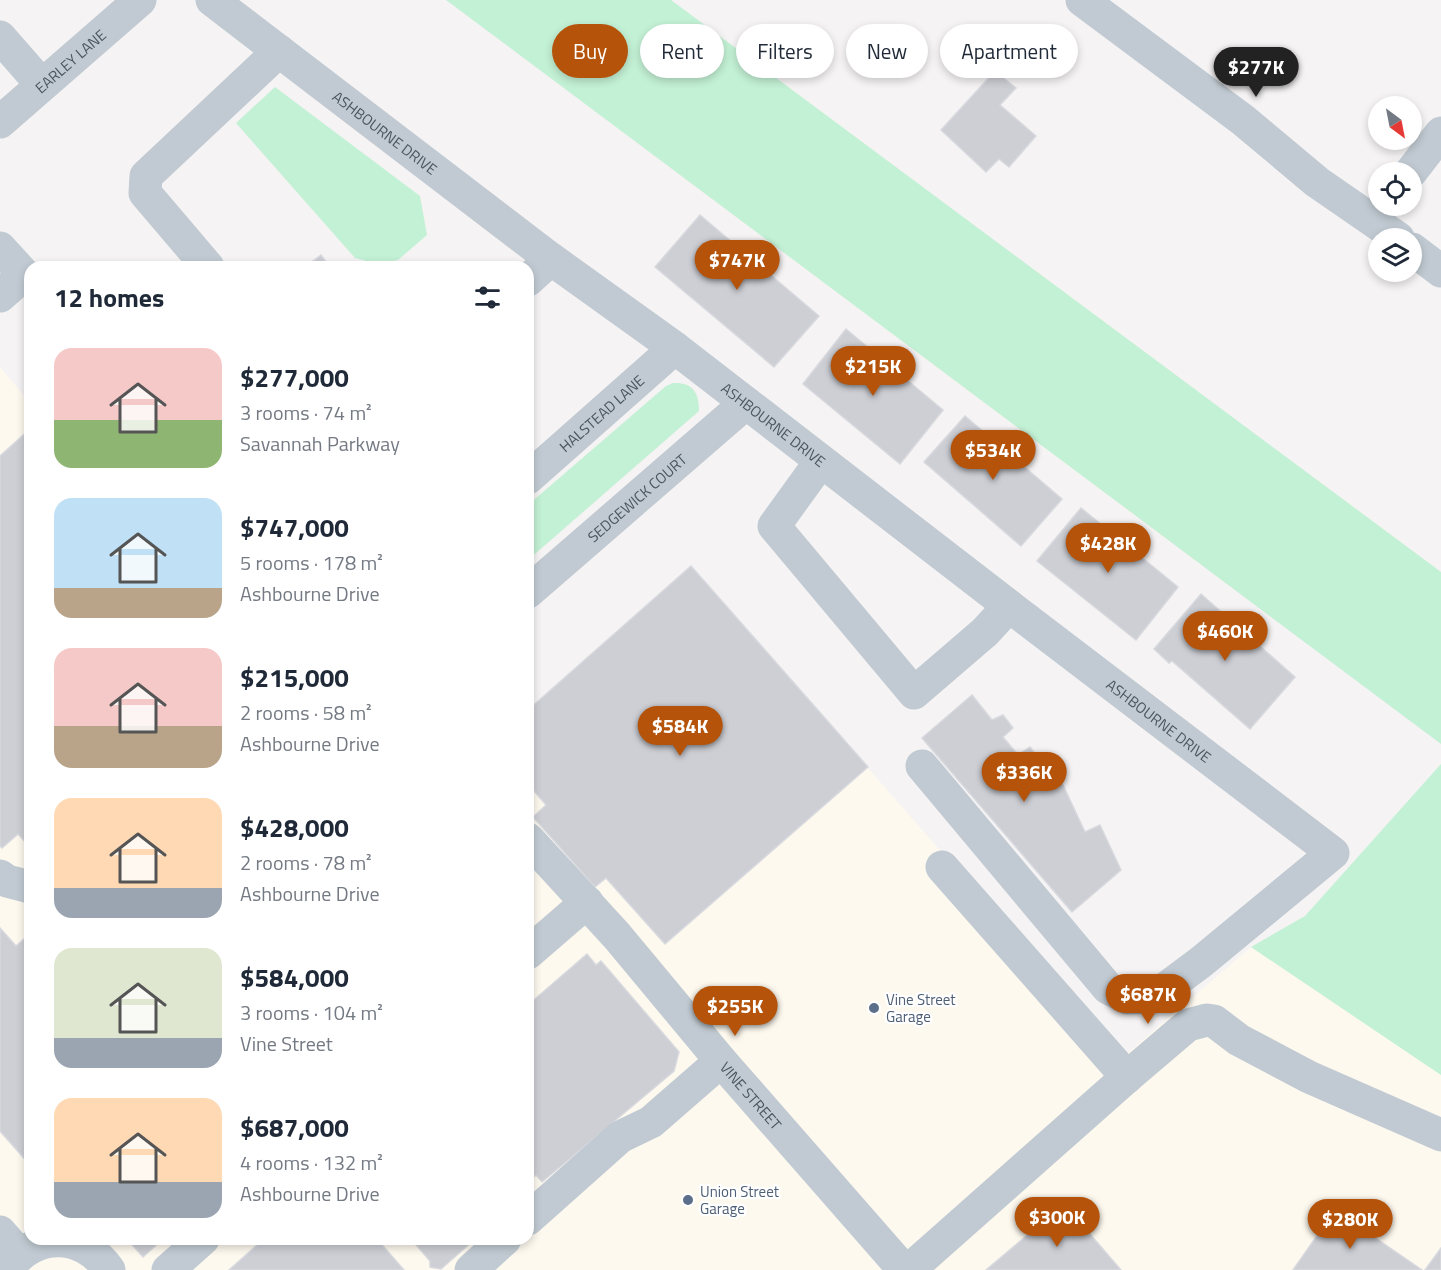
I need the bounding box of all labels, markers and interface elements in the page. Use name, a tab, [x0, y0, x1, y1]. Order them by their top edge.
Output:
street label: EARLEY LANE	[29, 23, 111, 98]
chip: Buy	[552, 24, 628, 78]
chip: Rent	[640, 24, 724, 78]
chip: Filters	[736, 24, 834, 78]
chip: New	[846, 24, 928, 78]
chip: Apartment	[940, 24, 1078, 78]
pin: $277K	[1214, 47, 1298, 98]
text: $277K	[1228, 51, 1284, 82]
street label: ASHBOURNE DRIVE	[328, 85, 443, 180]
north arrow	[1368, 96, 1422, 150]
map controls	[1368, 96, 1422, 282]
button: locate	[1368, 162, 1422, 216]
button: layers	[1368, 228, 1422, 282]
pin: $747K	[695, 240, 779, 291]
text: $747K	[709, 244, 765, 275]
text: 12 homes	[54, 278, 164, 317]
icon: filters	[471, 281, 504, 314]
pin: $215K	[831, 346, 915, 397]
text: $215K	[845, 350, 901, 381]
text: $277,000	[240, 358, 349, 397]
street label: HALSTEAD LANE	[554, 369, 649, 457]
icon: home	[102, 372, 174, 444]
street label: ASHBOURNE DRIVE	[717, 376, 831, 472]
text: 3 rooms · 74 m²	[240, 397, 372, 428]
text: Savannah Parkway	[240, 428, 400, 459]
pin: $534K	[951, 430, 1035, 481]
text: $534K	[965, 434, 1021, 465]
street label: SEDGEWICK COURT	[582, 448, 692, 547]
text: $747,000	[240, 508, 349, 547]
icon: home	[102, 522, 174, 594]
pin: $428K	[1066, 523, 1150, 574]
text: $428K	[1080, 527, 1136, 558]
text: 5 rooms · 178 m²	[240, 547, 383, 578]
text: Ashbourne Drive	[240, 578, 380, 609]
pin: $460K	[1183, 611, 1267, 662]
text: $460K	[1197, 615, 1253, 646]
text: $215,000	[240, 658, 349, 697]
icon: home	[102, 672, 174, 744]
street label: ASHBOURNE DRIVE	[1102, 673, 1216, 768]
text: 2 rooms · 58 m²	[240, 697, 372, 728]
pin: $584K	[638, 706, 722, 757]
text: $584K	[652, 710, 708, 741]
text: Ashbourne Drive	[240, 728, 380, 759]
pin: $336K	[982, 752, 1066, 803]
text: $336K	[996, 756, 1052, 787]
text: $428,000	[240, 808, 349, 847]
icon: home	[102, 822, 174, 894]
text: 2 rooms · 78 m²	[240, 847, 372, 878]
text: Ashbourne Drive	[240, 878, 380, 909]
text: $584,000	[240, 958, 349, 997]
icon: home	[102, 972, 174, 1044]
pin: $687K	[1106, 974, 1190, 1025]
text: $687K	[1120, 978, 1176, 1009]
pin: $255K	[693, 986, 777, 1037]
place label: Vine Street Garage	[886, 988, 956, 1028]
text: $255K	[707, 990, 763, 1021]
text: 3 rooms · 104 m²	[240, 997, 383, 1028]
marker: Vine Street Garage	[867, 1001, 881, 1015]
text: Vine Street	[240, 1028, 333, 1059]
street label: VINE STREET	[715, 1056, 788, 1135]
text: $687,000	[240, 1108, 349, 1147]
icon: home	[102, 1122, 174, 1194]
text: 4 rooms · 132 m²	[240, 1147, 383, 1178]
text: Ashbourne Drive	[240, 1178, 380, 1209]
place label: Union Street Garage	[700, 1180, 780, 1220]
marker: Union Street Garage	[681, 1193, 695, 1207]
pin: $300K	[1015, 1197, 1099, 1248]
pin: $280K	[1308, 1199, 1392, 1250]
text: $300K	[1029, 1201, 1085, 1232]
text: $280K	[1322, 1203, 1378, 1234]

